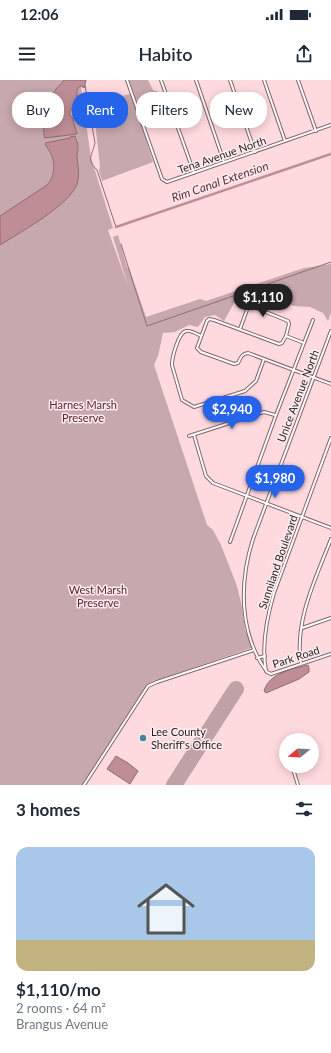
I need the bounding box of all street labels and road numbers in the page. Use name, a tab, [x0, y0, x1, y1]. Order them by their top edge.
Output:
street label: Tena Avenue North	[176, 133, 268, 176]
street label: Unice Avenue North	[274, 348, 321, 444]
street label: Sunniland Boulevard	[255, 513, 300, 611]
street label: Park Road	[271, 643, 321, 670]

